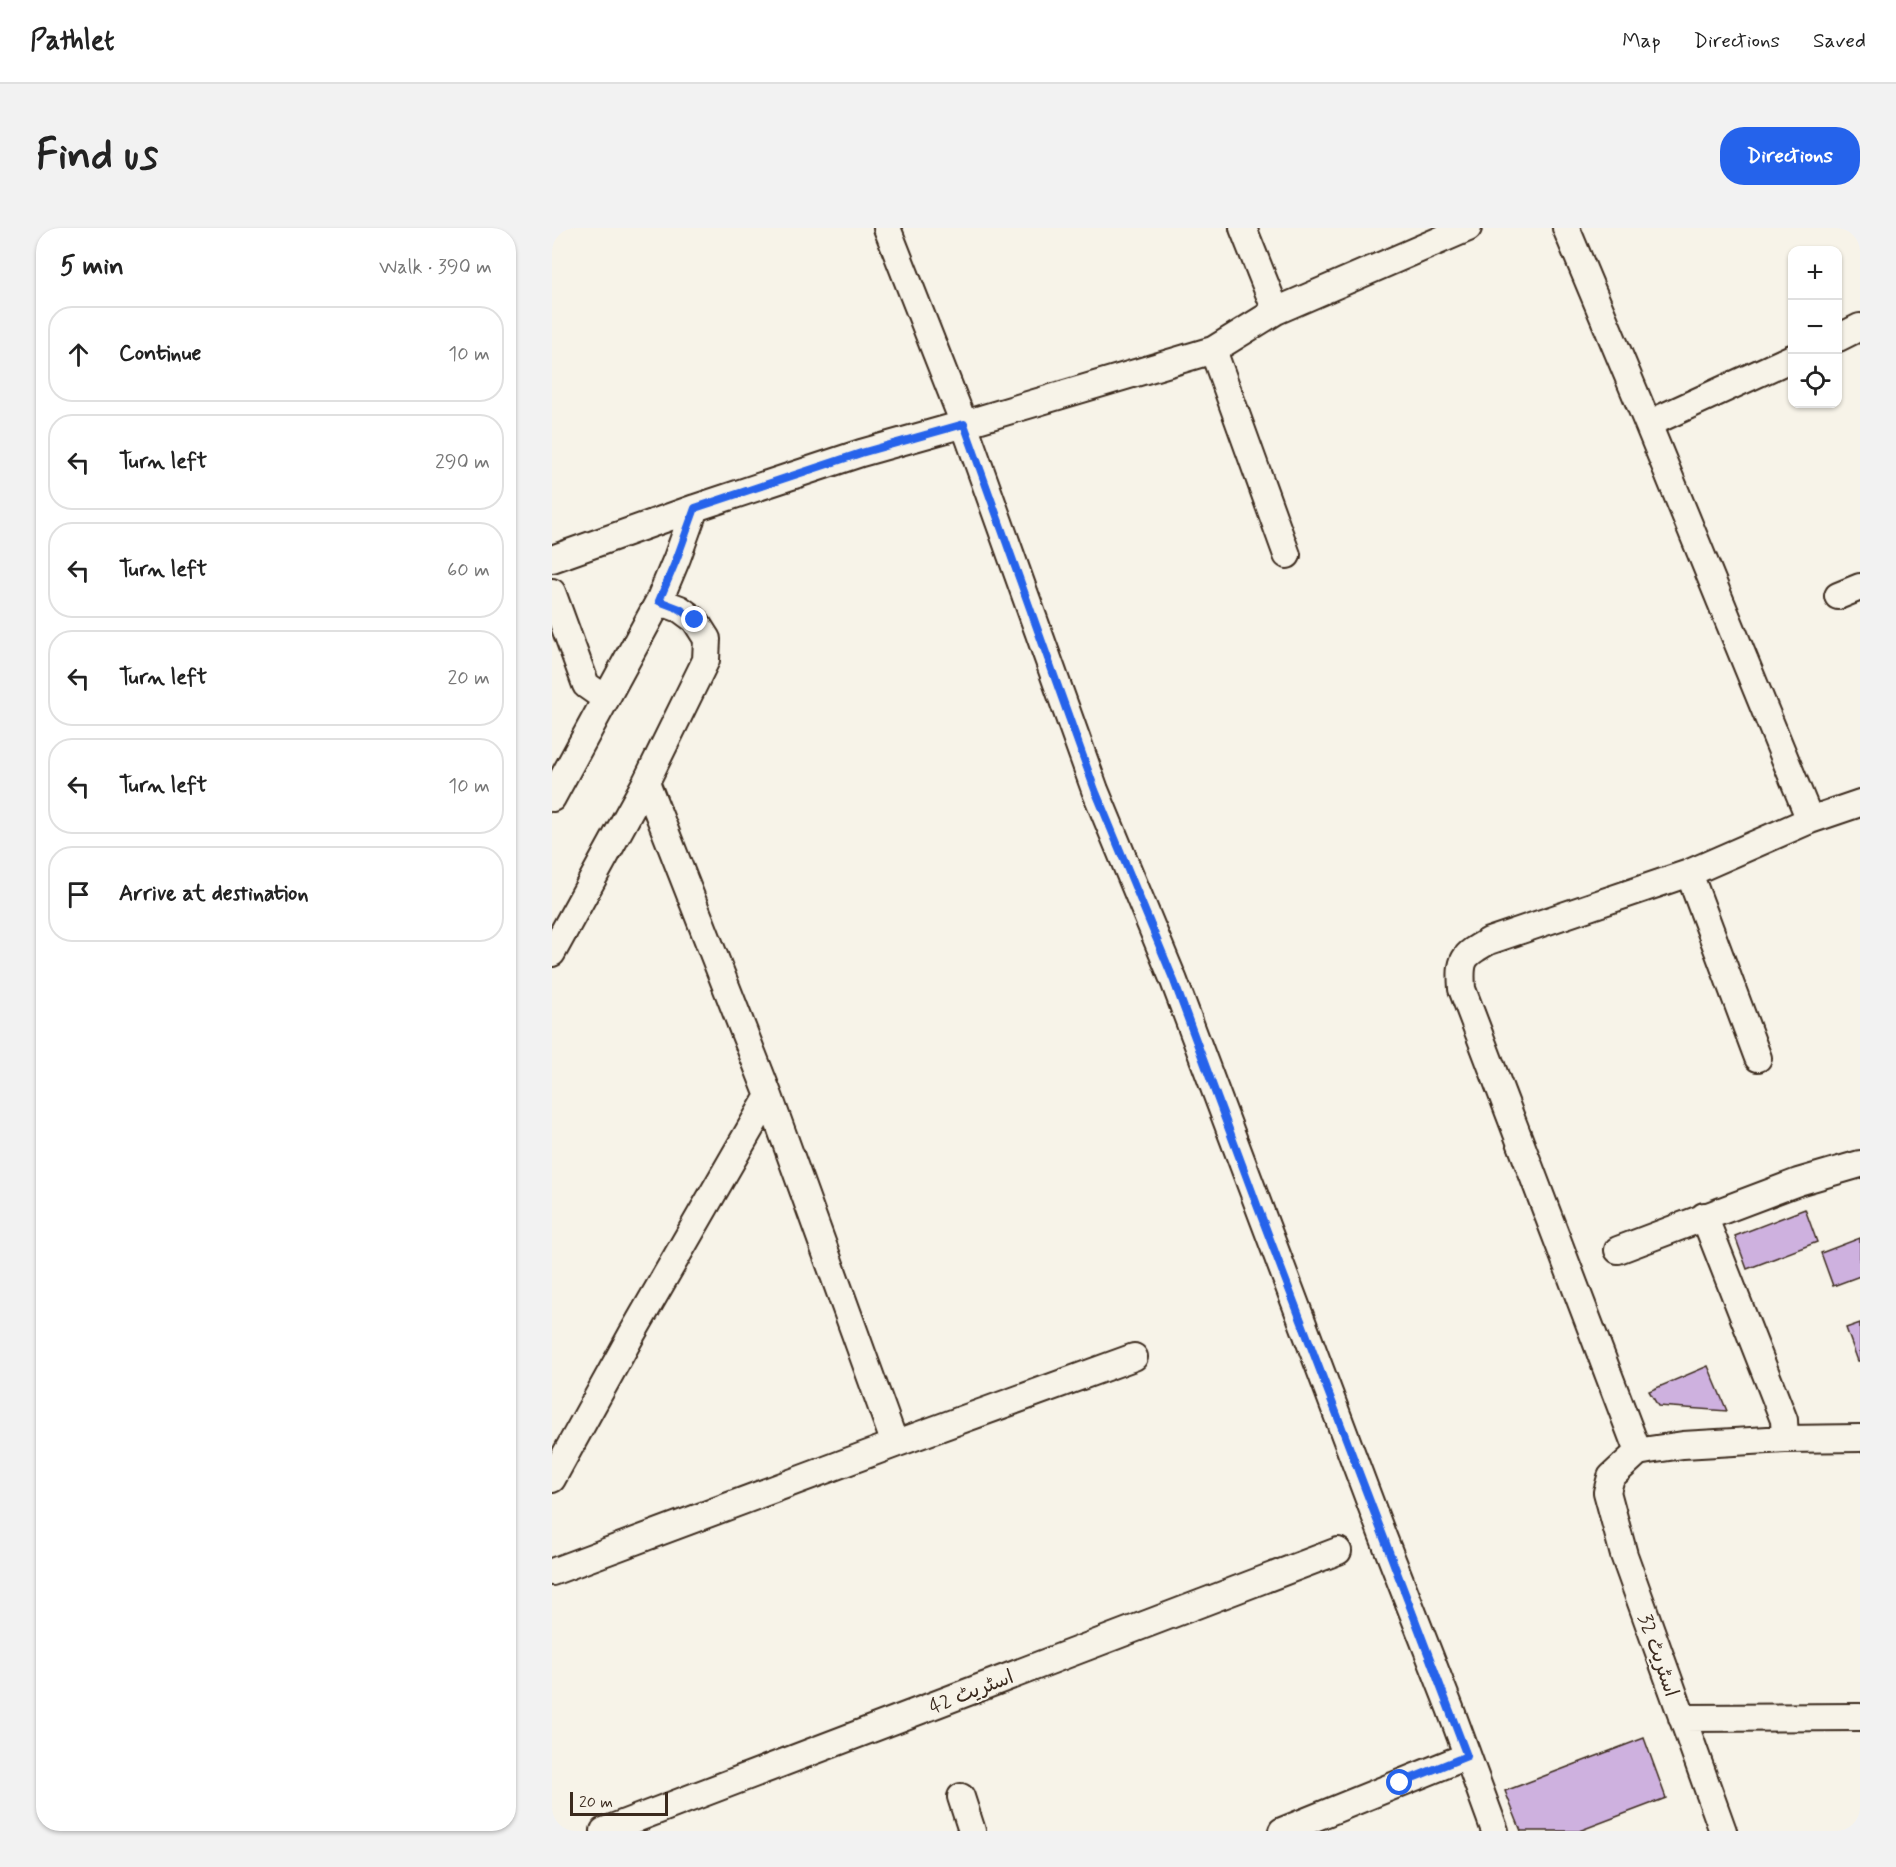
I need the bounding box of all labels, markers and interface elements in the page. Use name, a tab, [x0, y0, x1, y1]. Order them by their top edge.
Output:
text: Pathlet	[30, 23, 114, 60]
text: Map	[1622, 27, 1661, 55]
text: Directions	[1694, 27, 1780, 55]
text: Saved	[1813, 27, 1866, 55]
button: Directions	[1720, 127, 1860, 185]
text: Find us	[36, 129, 158, 184]
map controls	[1788, 246, 1842, 408]
button: +	[1788, 246, 1842, 300]
text: 5 min	[60, 250, 124, 284]
text: Walk · 390 m	[379, 254, 492, 281]
button: −	[1788, 300, 1842, 354]
icon: ahead	[62, 338, 95, 371]
text: Continue	[119, 340, 201, 368]
text: 10 m	[448, 341, 490, 368]
button: locate	[1788, 354, 1842, 408]
icon: left	[62, 446, 95, 479]
text: Turn left	[119, 448, 207, 476]
text: 290 m	[435, 449, 490, 476]
icon: left	[62, 554, 95, 587]
text: Turn left	[119, 556, 207, 584]
text: 60 m	[447, 557, 490, 584]
route end	[681, 606, 707, 632]
icon: left	[62, 662, 95, 695]
text: Turn left	[119, 664, 207, 692]
text: 20 m	[447, 665, 490, 692]
icon: left	[62, 770, 95, 803]
text: Turn left	[119, 772, 207, 800]
text: 10 m	[448, 773, 490, 800]
icon: arrive	[62, 878, 95, 911]
text: Arrive at destination	[119, 880, 309, 908]
street label: اسٹریٹ 32	[1631, 1610, 1684, 1701]
street label: اسٹریٹ 42	[925, 1664, 1018, 1721]
route start	[1386, 1769, 1412, 1795]
scale bar	[570, 1789, 668, 1816]
text: 20 m	[579, 1792, 613, 1813]

